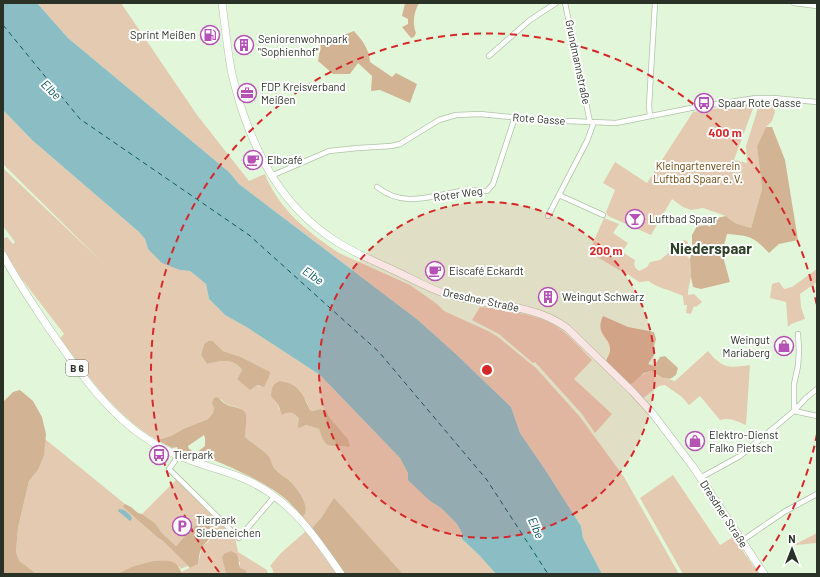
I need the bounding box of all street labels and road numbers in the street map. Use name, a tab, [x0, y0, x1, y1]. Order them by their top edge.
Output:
street label: Grundmannstraße	[563, 18, 594, 105]
street label: Rote Gasse	[512, 110, 566, 127]
street label: Roter Weg	[433, 184, 483, 203]
street label: Dresdner Straße	[442, 285, 521, 314]
road number: B 6	[66, 360, 88, 376]
street label: Dresdner Straße	[698, 478, 751, 550]

